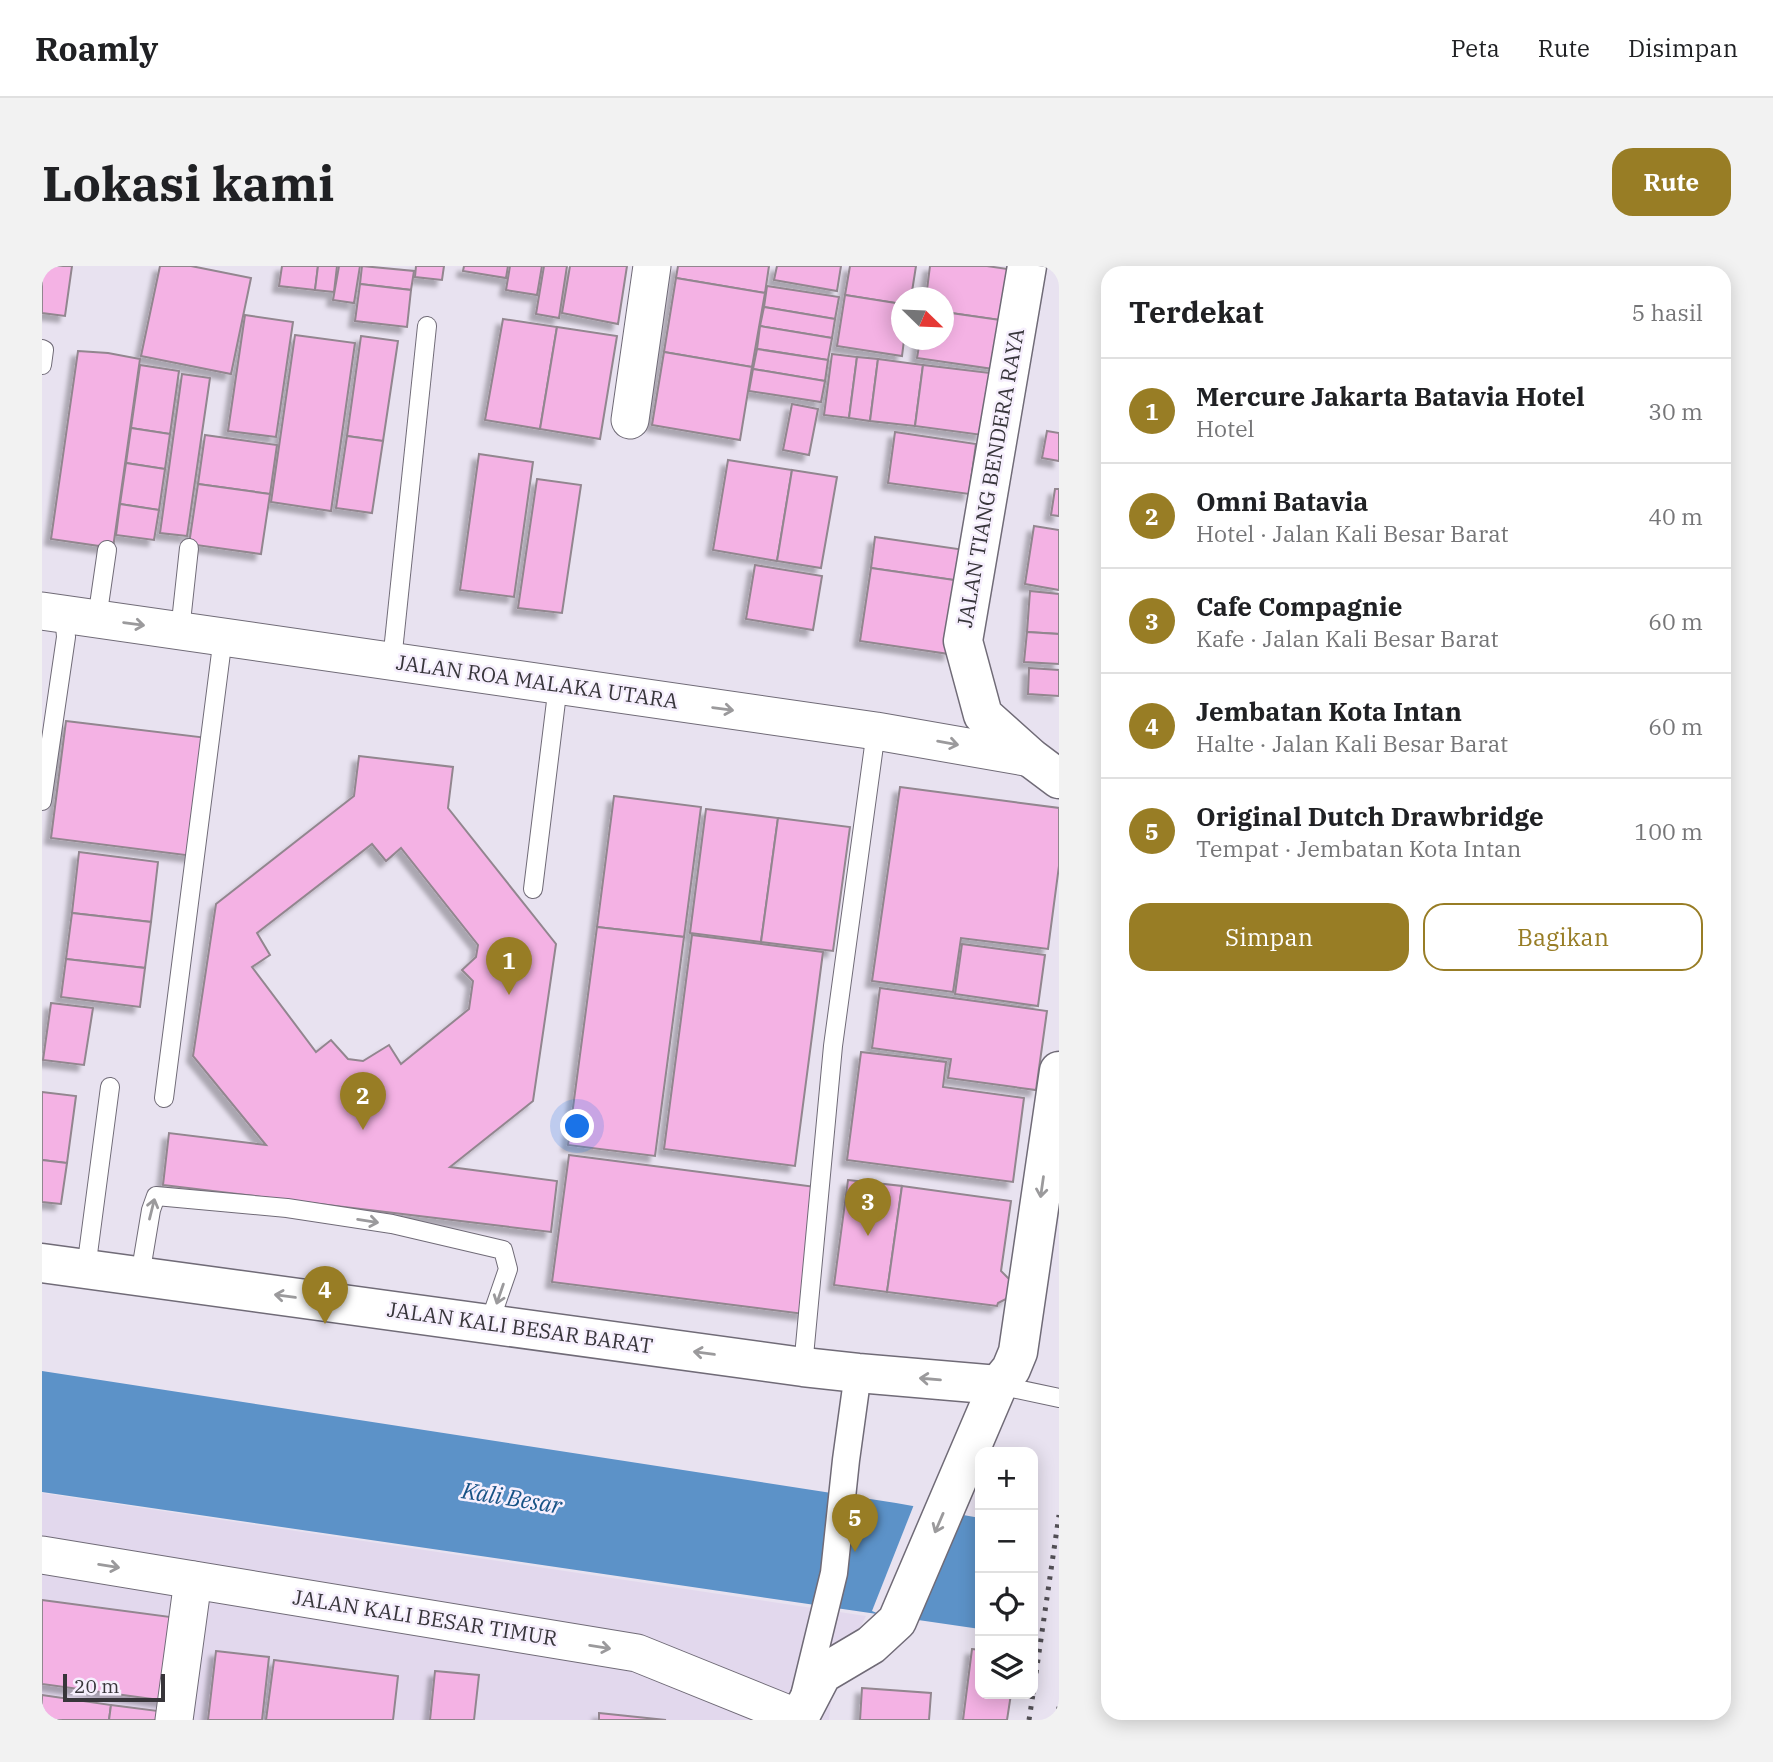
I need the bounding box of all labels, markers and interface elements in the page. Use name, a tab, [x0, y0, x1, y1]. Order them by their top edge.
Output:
text: Roamly	[35, 27, 158, 70]
text: Peta	[1451, 32, 1500, 64]
text: Rute	[1538, 32, 1590, 64]
text: Disimpan	[1628, 32, 1738, 64]
button: Rute	[1612, 148, 1731, 216]
text: Lokasi kami	[42, 151, 334, 214]
north arrow	[891, 287, 954, 350]
text: Terdekat	[1129, 292, 1264, 331]
text: 5 hasil	[1632, 297, 1703, 327]
street label: JALAN TIANG BENDERA RAYA	[950, 325, 1030, 630]
text: Mercure Jakarta Batavia Hotel	[1196, 379, 1585, 413]
text: 1	[1145, 396, 1159, 426]
text: 30 m	[1648, 396, 1703, 426]
text: Hotel	[1196, 413, 1254, 443]
text: Omni Batavia	[1196, 484, 1368, 518]
text: 2	[1145, 501, 1159, 531]
text: 40 m	[1648, 501, 1703, 531]
text: Hotel · Jalan Kali Besar Barat	[1196, 518, 1509, 548]
text: Cafe Compagnie	[1196, 589, 1403, 623]
text: 3	[1145, 606, 1159, 636]
text: 60 m	[1648, 606, 1703, 636]
one-way arrow	[122, 618, 145, 631]
text: Kafe · Jalan Kali Besar Barat	[1196, 623, 1499, 653]
street label: JALAN ROA MALAKA UTARA	[394, 647, 681, 715]
text: Jembatan Kota Intan	[1196, 694, 1462, 728]
one-way arrow	[711, 703, 734, 716]
text: 4	[1145, 711, 1159, 741]
text: 60 m	[1648, 711, 1703, 741]
text: Halte · Jalan Kali Besar Barat	[1196, 728, 1508, 758]
one-way arrow	[936, 737, 959, 750]
text: Original Dutch Drawbridge	[1196, 799, 1544, 833]
text: 5	[1145, 816, 1159, 846]
text: 100 m	[1634, 816, 1703, 846]
text: Tempat · Jembatan Kota Intan	[1196, 833, 1521, 863]
button: Simpan	[1129, 903, 1409, 971]
button: Bagikan	[1423, 903, 1703, 971]
pin: 1	[486, 937, 532, 995]
pin: 2	[340, 1072, 386, 1130]
your location	[560, 1109, 594, 1143]
one-way arrow	[1035, 1176, 1048, 1198]
pin: 3	[845, 1178, 891, 1236]
one-way arrow	[146, 1199, 159, 1221]
one-way arrow	[356, 1215, 379, 1228]
pin: 4	[302, 1266, 348, 1324]
one-way arrow	[493, 1283, 505, 1305]
one-way arrow	[274, 1289, 297, 1302]
street label: JALAN KALI BESAR BARAT	[385, 1294, 655, 1360]
one-way arrow	[694, 1347, 716, 1360]
one-way arrow	[920, 1372, 942, 1385]
map controls	[975, 1447, 1038, 1699]
button: +	[975, 1447, 1038, 1510]
water label: Kali Besar	[459, 1474, 565, 1520]
pin: 5	[832, 1494, 878, 1552]
button: −	[975, 1510, 1038, 1573]
one-way arrow	[931, 1511, 944, 1533]
one-way arrow	[97, 1560, 120, 1573]
button: locate	[975, 1573, 1038, 1636]
street label: JALAN KALI BESAR TIMUR	[291, 1582, 559, 1652]
button: layers	[975, 1636, 1038, 1699]
one-way arrow	[588, 1641, 611, 1654]
scale bar	[63, 1671, 164, 1703]
text: 20 m	[74, 1674, 119, 1698]

